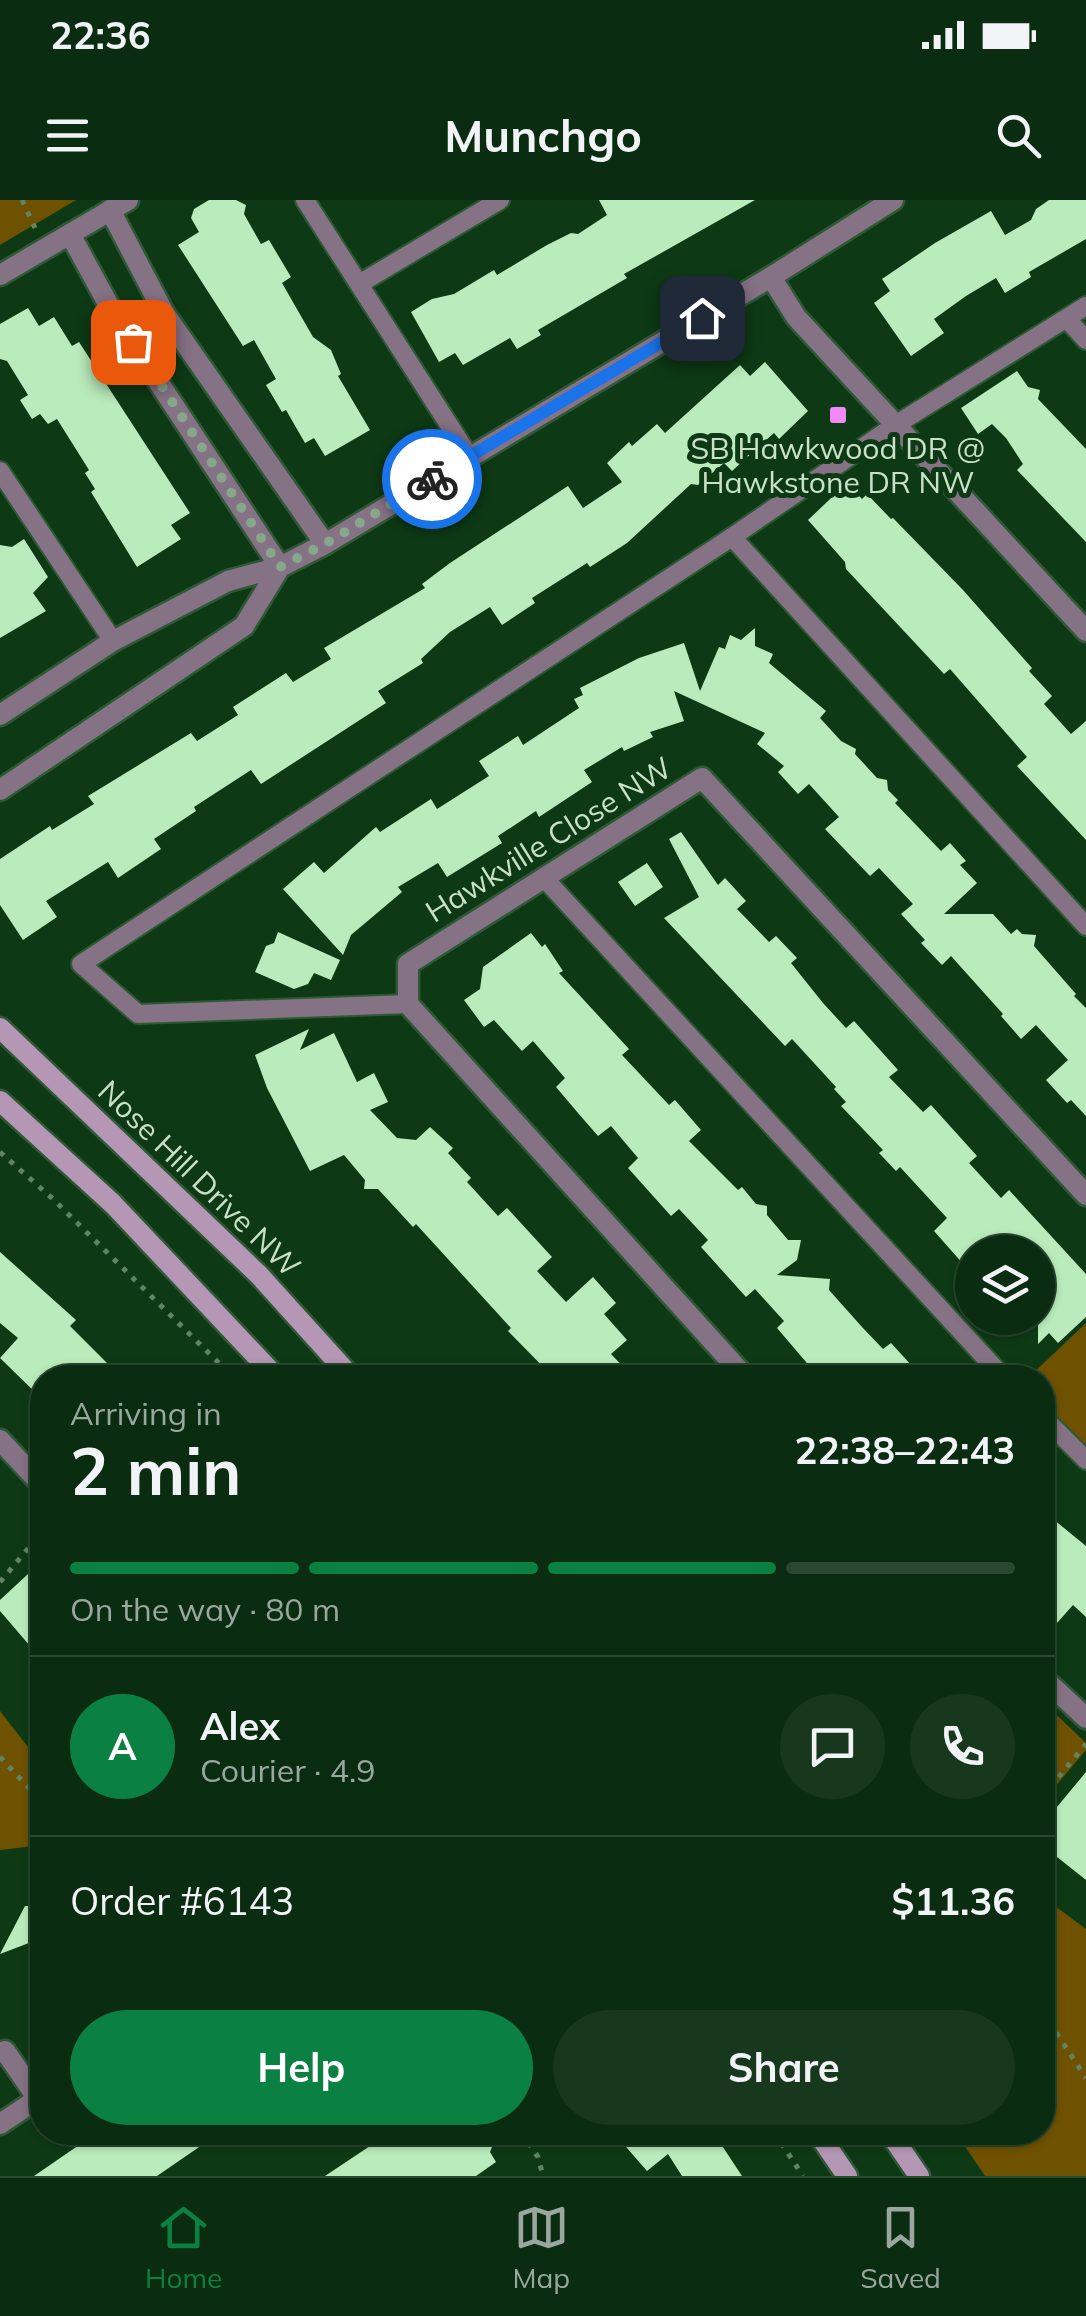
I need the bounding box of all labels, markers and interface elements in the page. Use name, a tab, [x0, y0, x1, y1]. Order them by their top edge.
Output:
text: 22:36	[50, 11, 151, 59]
text: Munchgo	[444, 107, 642, 163]
icon: menu	[40, 108, 95, 163]
icon: search	[991, 108, 1046, 163]
pin	[660, 276, 745, 361]
icon: home	[675, 291, 730, 346]
pin	[91, 300, 176, 385]
icon: bag	[106, 315, 161, 370]
marker: SB Hawkwood DR @ Hawkstone DR NW	[827, 404, 849, 426]
courier	[382, 429, 482, 529]
place label: SB Hawkwood DR @ Hawkstone DR NW	[691, 429, 985, 501]
icon: bike	[405, 452, 460, 507]
street label: Hawkville Close NW	[418, 748, 679, 930]
street label: Nose Hill Drive NW	[91, 1072, 309, 1285]
map controls	[955, 1235, 1055, 1335]
button: layers	[955, 1235, 1055, 1335]
text: Arriving in	[70, 1393, 222, 1433]
text: 22:38–22:43	[795, 1426, 1015, 1474]
text: 2 min	[70, 1430, 241, 1511]
text: On the way · 80 m	[70, 1589, 340, 1629]
button: chat	[780, 1694, 885, 1799]
button: phone	[910, 1694, 1015, 1799]
text: Alex	[200, 1702, 280, 1750]
text: A	[108, 1722, 137, 1770]
text: Courier · 4.9	[200, 1750, 376, 1790]
text: Order #6143	[70, 1877, 294, 1925]
text: $11.36	[892, 1877, 1015, 1925]
button: Help	[70, 2010, 533, 2125]
button: Share	[553, 2010, 1015, 2125]
tab: Home	[145, 2200, 222, 2295]
tab: Map	[512, 2200, 570, 2295]
tab: Saved	[860, 2200, 941, 2295]

